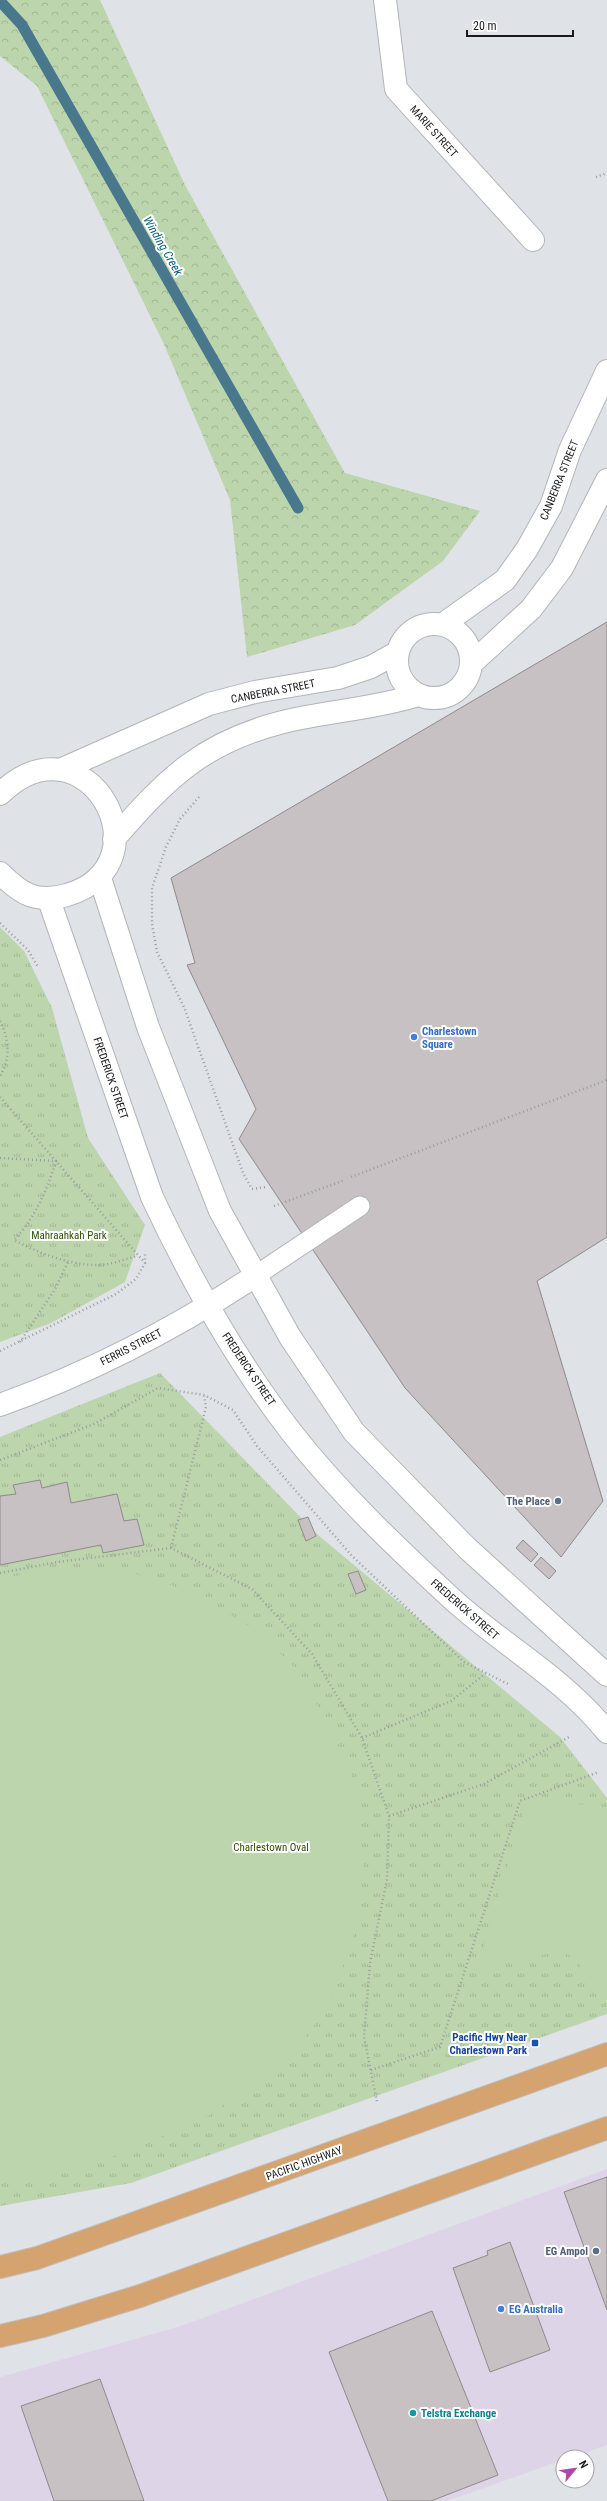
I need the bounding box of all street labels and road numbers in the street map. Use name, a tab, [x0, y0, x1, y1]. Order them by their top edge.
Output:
street label: MARIE STREET	[407, 103, 461, 160]
street label: CANBERRA STREET	[537, 438, 582, 522]
street label: CANBERRA STREET	[230, 677, 317, 706]
street label: FREDERICK STREET	[90, 1036, 131, 1121]
street label: FERRIS STREET	[98, 1326, 164, 1369]
street label: FREDERICK STREET	[219, 1330, 278, 1409]
street label: FREDERICK STREET	[428, 1576, 501, 1643]
street label: PACIFIC HIGHWAY	[264, 2144, 344, 2183]

